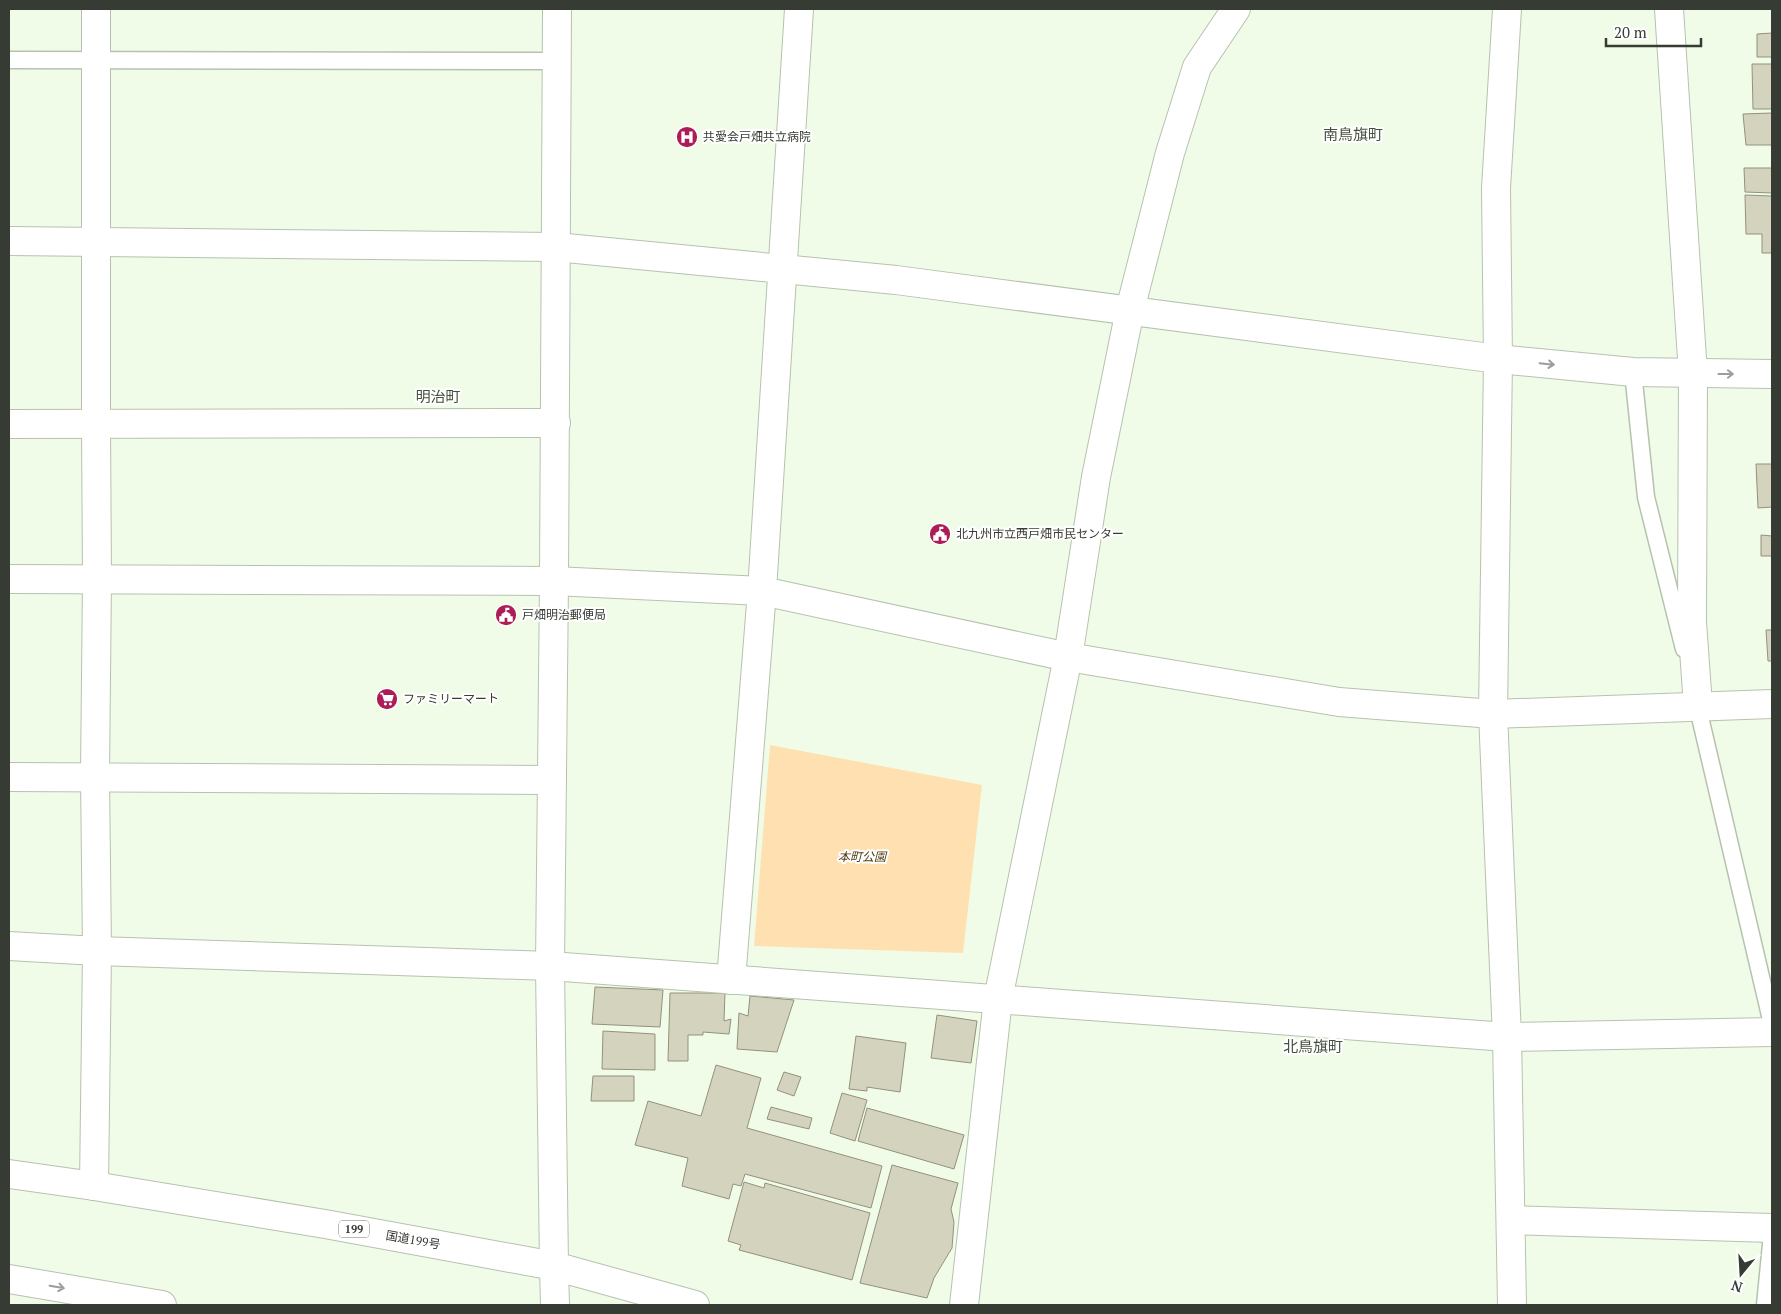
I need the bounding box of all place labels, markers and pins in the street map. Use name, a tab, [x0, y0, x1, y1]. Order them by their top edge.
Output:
hospital icon: 共愛会戸畑共立病院	[675, 125, 699, 149]
place label: 共愛会戸畑共立病院	[703, 129, 811, 144]
public building icon: 北九州市立西戸畑市民センター	[928, 522, 952, 546]
place label: 北九州市立西戸畑市民センター	[956, 526, 1124, 541]
public building icon: 戸畑明治郵便局	[494, 603, 518, 627]
place label: 戸畑明治郵便局	[522, 607, 606, 622]
supermarket icon: ファミリーマート	[375, 687, 399, 711]
place label: ファミリーマート	[403, 691, 499, 706]

